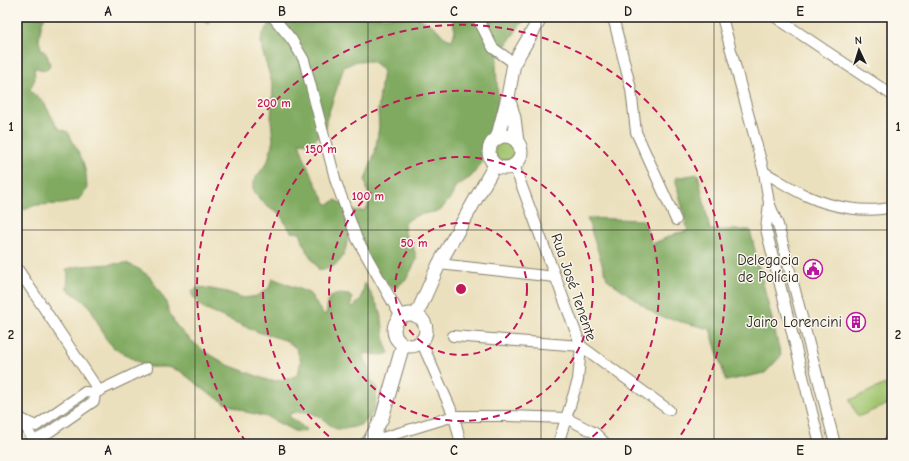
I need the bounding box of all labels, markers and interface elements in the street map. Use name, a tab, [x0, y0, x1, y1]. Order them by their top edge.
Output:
text: A	[104, 4, 112, 19]
text: B	[278, 4, 286, 19]
text: C	[450, 4, 458, 19]
text: D	[624, 4, 632, 19]
text: E	[796, 4, 804, 19]
north arrow	[839, 30, 879, 70]
text: N	[854, 34, 862, 47]
text: 200 m	[257, 96, 291, 110]
text: 1	[8, 119, 14, 134]
text: 1	[895, 119, 901, 134]
text: 150 m	[305, 142, 337, 156]
text: 100 m	[352, 189, 384, 203]
street label: Rua José Tenente	[547, 231, 601, 344]
text: 50 m	[400, 236, 428, 250]
place label: Delegacia de Polícia	[737, 251, 799, 286]
public building icon: Delegacia de Polícia	[802, 258, 824, 280]
centre of rings	[454, 282, 468, 296]
building icon: Jairo Lorencini	[845, 311, 867, 333]
place label: Jairo Lorencini	[746, 313, 842, 331]
text: 2	[8, 327, 14, 342]
text: 2	[895, 327, 901, 342]
text: A	[104, 443, 112, 458]
text: B	[278, 443, 286, 458]
text: C	[450, 443, 458, 458]
text: D	[624, 443, 632, 458]
text: E	[796, 443, 804, 458]

